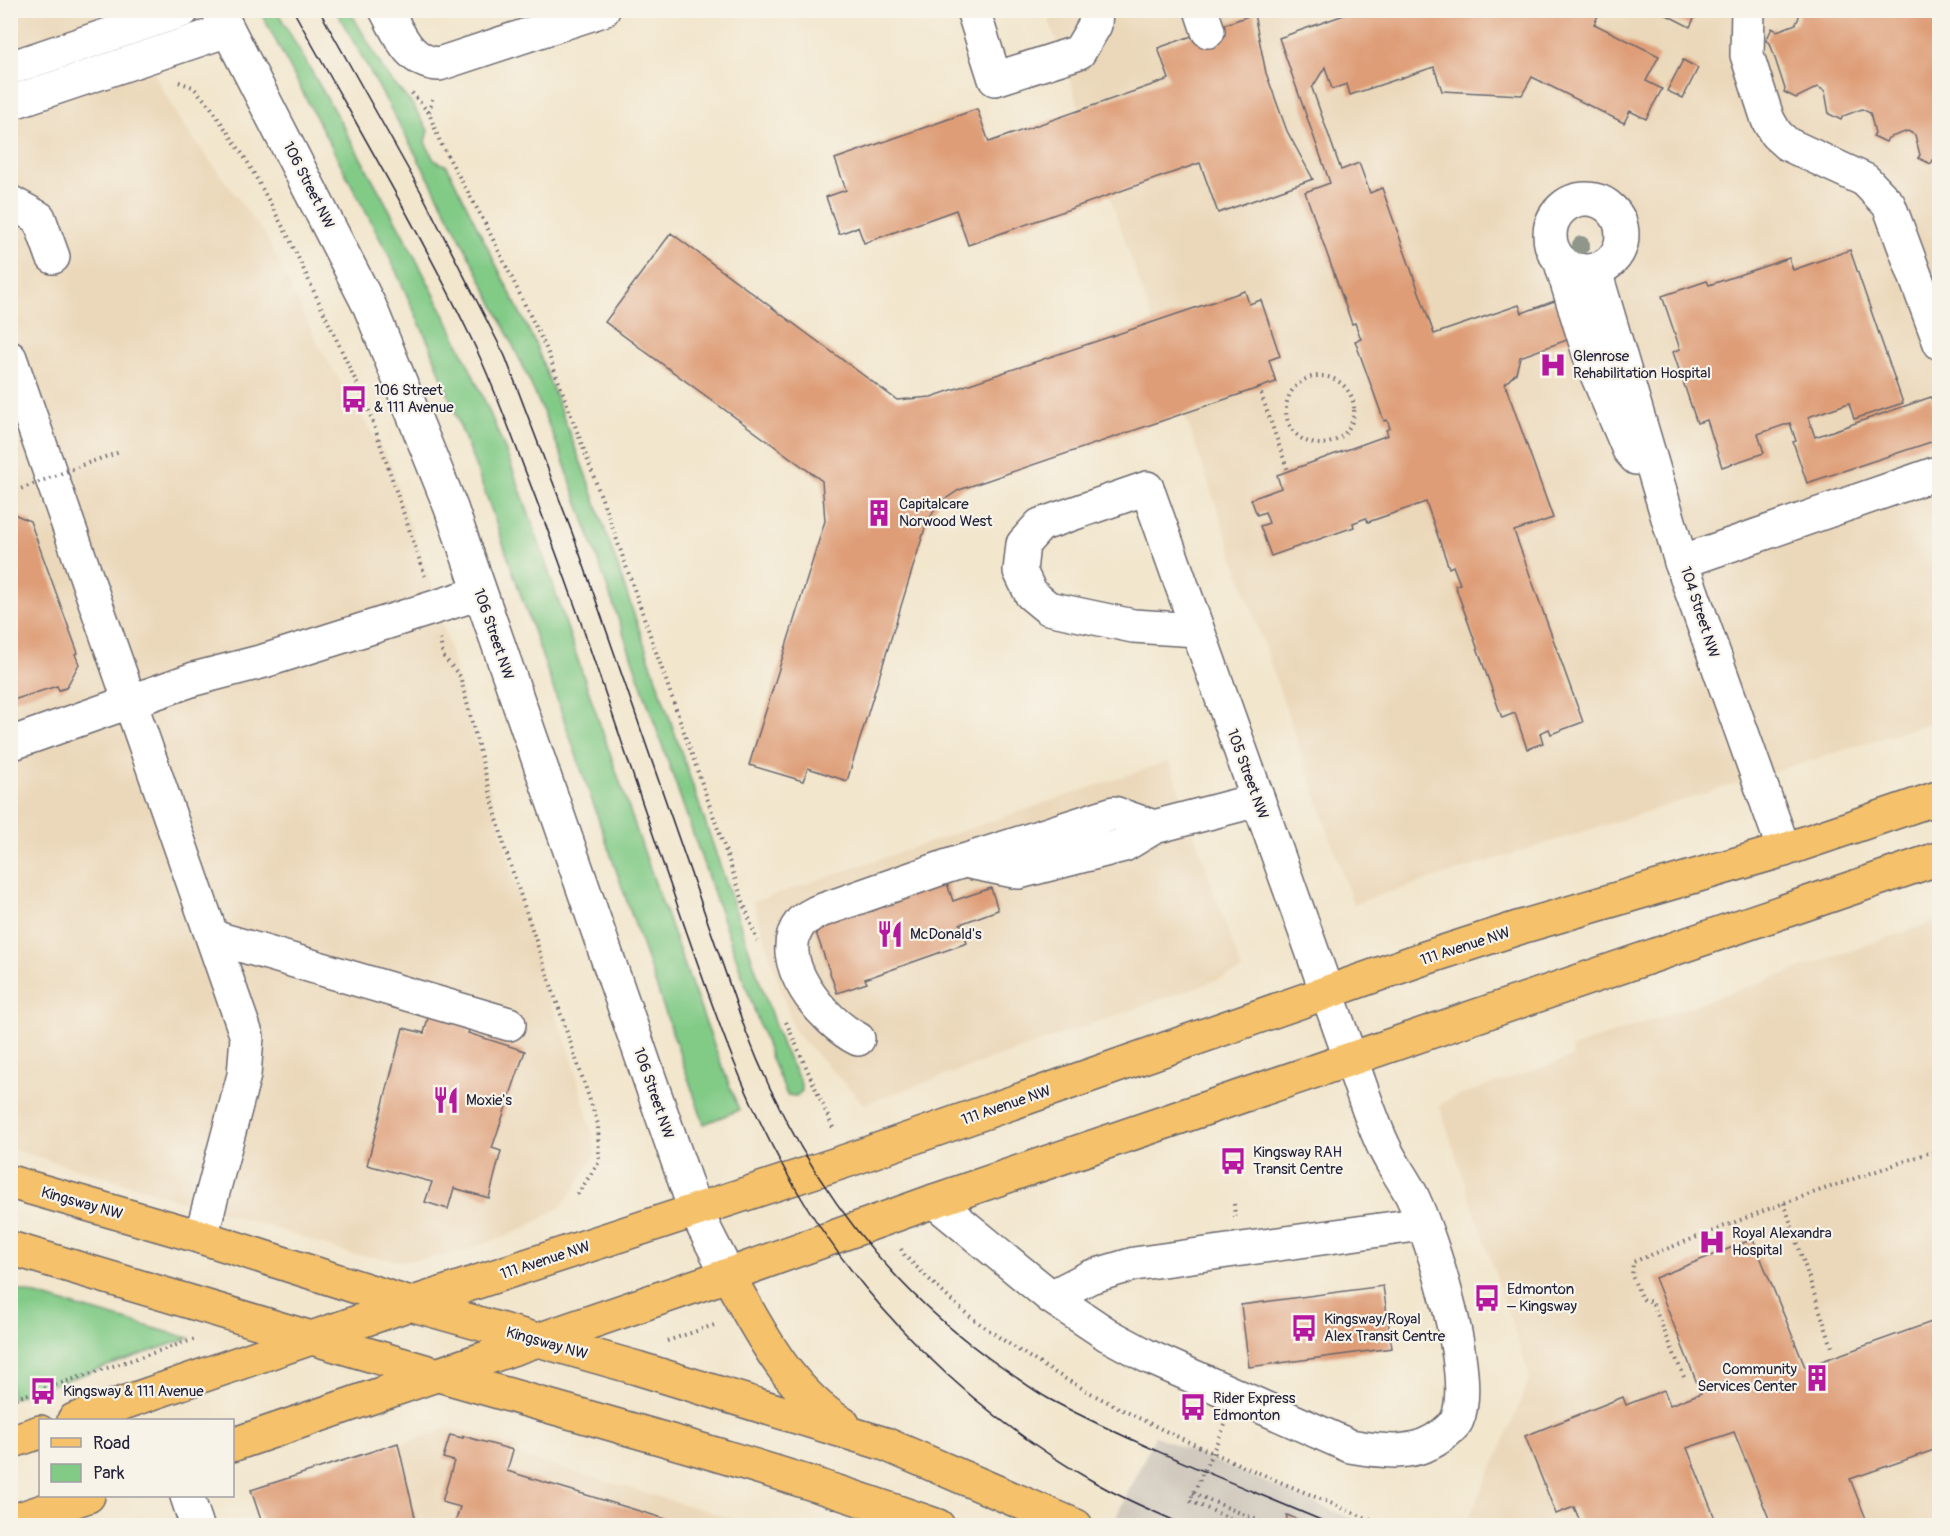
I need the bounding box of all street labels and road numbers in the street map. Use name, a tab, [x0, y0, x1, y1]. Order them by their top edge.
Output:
street label: 106 Street NW	[279, 139, 339, 232]
street label: 104 Street NW	[1676, 564, 1723, 660]
street label: 106 Street NW	[469, 586, 518, 682]
street label: 105 Street NW	[1222, 727, 1273, 822]
street label: 111 Avenue NW	[1418, 923, 1513, 970]
street label: 106 Street NW	[629, 1045, 678, 1141]
street label: 111 Avenue NW	[959, 1081, 1053, 1130]
street label: Kingsway NW	[39, 1183, 125, 1224]
street label: 111 Avenue NW	[498, 1237, 593, 1284]
street label: Kingsway NW	[504, 1323, 590, 1364]

